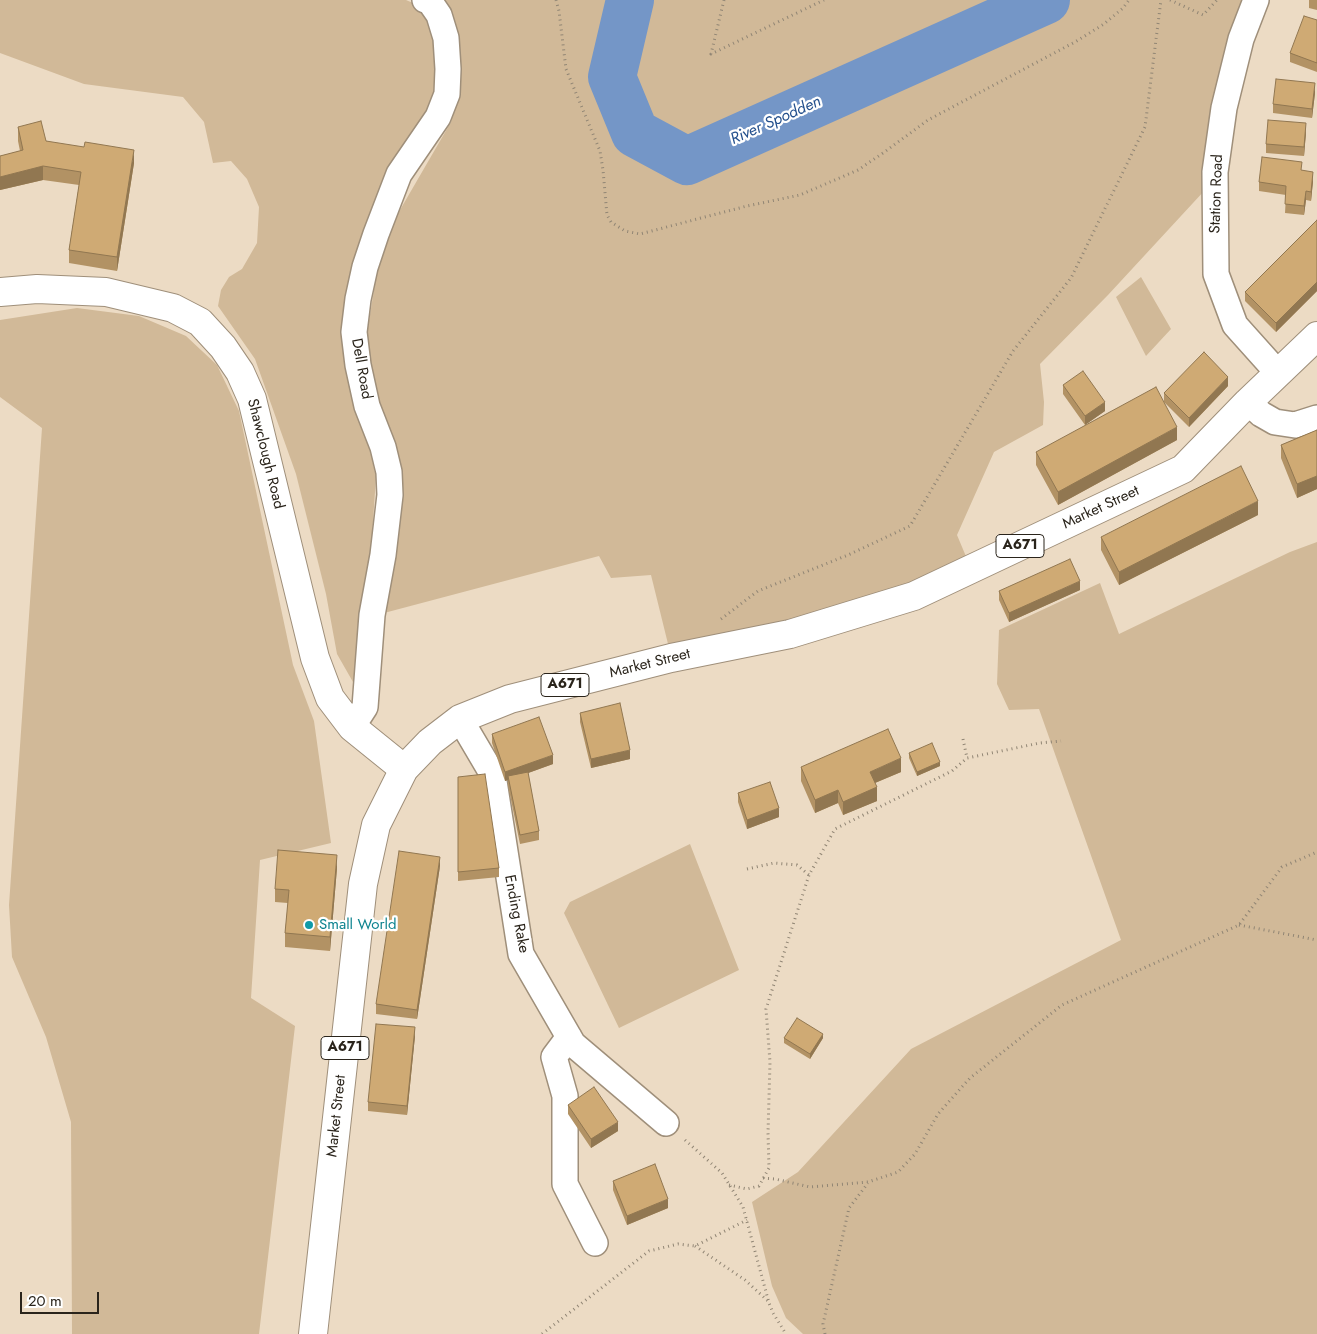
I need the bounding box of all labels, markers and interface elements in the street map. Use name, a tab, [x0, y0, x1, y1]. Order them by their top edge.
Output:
water label: River Spodden	[728, 92, 824, 150]
street label: Station Road	[1207, 154, 1227, 234]
street label: Dell Road	[347, 337, 375, 401]
street label: Shawclough Road	[243, 397, 287, 511]
street label: Market Street	[1060, 482, 1142, 534]
road number: A671	[996, 534, 1044, 558]
street label: Market Street	[608, 645, 692, 683]
road number: A671	[541, 674, 589, 696]
street label: Ending Rake	[500, 873, 532, 955]
place label: Small World	[319, 916, 397, 934]
marker: Small World	[303, 919, 315, 931]
road number: A671	[321, 1036, 369, 1060]
street label: Market Street	[324, 1074, 350, 1158]
scale bar	[22, 1282, 101, 1314]
text: 20 m	[28, 1290, 62, 1312]

